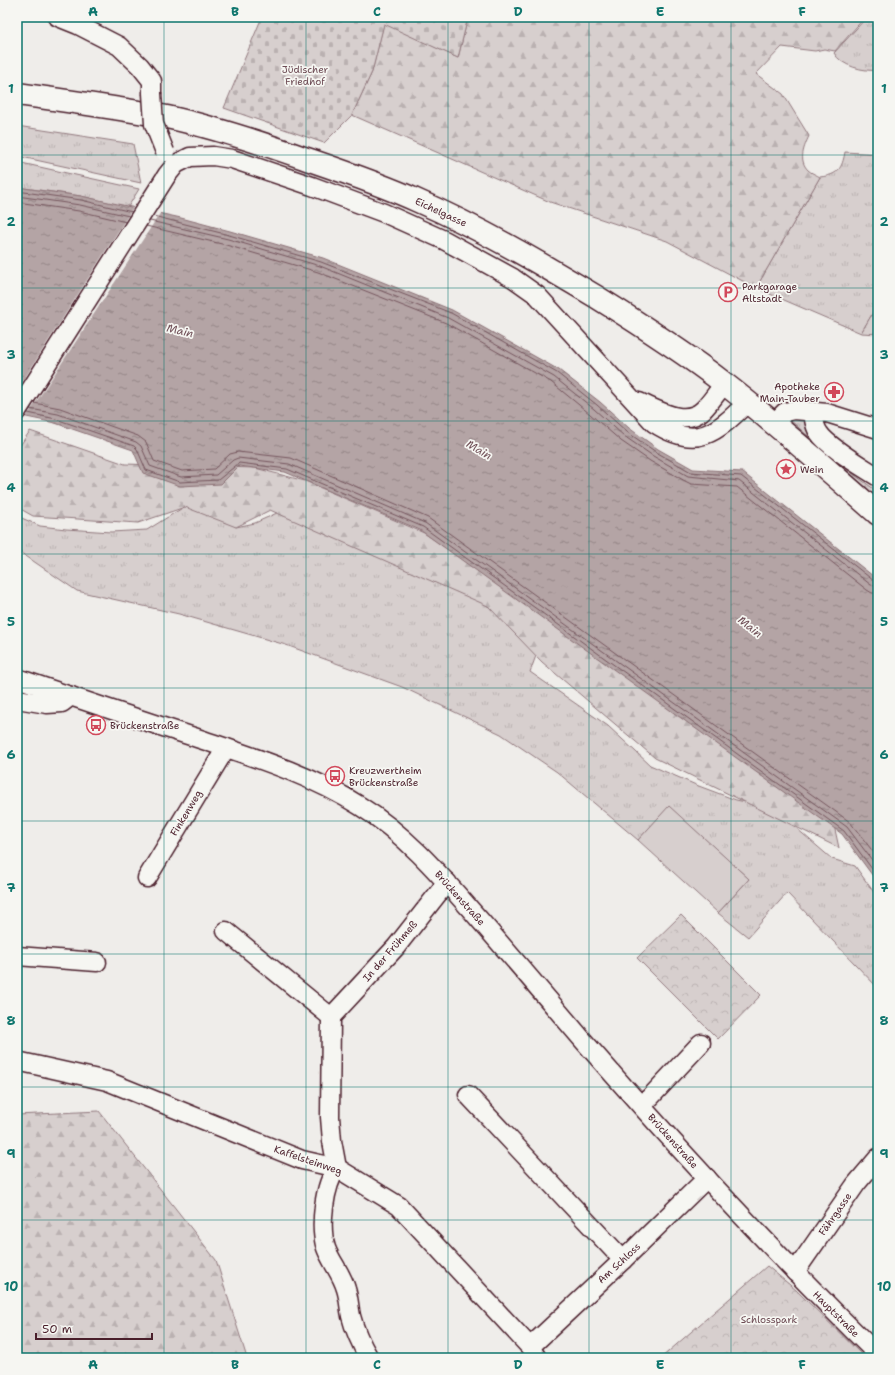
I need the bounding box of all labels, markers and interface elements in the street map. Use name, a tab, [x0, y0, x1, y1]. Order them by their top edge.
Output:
text: A	[88, 3, 98, 20]
text: B	[231, 3, 239, 20]
text: C	[373, 3, 381, 20]
text: D	[513, 3, 523, 20]
text: E	[656, 3, 665, 20]
text: F	[798, 3, 806, 20]
park label: Jüdischer Friedhof	[282, 63, 329, 88]
text: 1	[8, 80, 14, 97]
text: 1	[881, 80, 887, 97]
street label: Eichelgasse	[413, 194, 469, 230]
text: 2	[6, 213, 16, 230]
text: 2	[879, 213, 889, 230]
place label: Parkgarage Altstadt	[742, 280, 798, 305]
parking icon: Parkgarage Altstadt	[717, 281, 739, 303]
water label: Main	[165, 321, 195, 341]
text: 3	[6, 346, 16, 363]
text: 3	[879, 346, 889, 363]
place label: Apotheke Main-Tauber	[760, 380, 820, 405]
pharmacy icon: Apotheke Main-Tauber	[823, 381, 845, 403]
water label: Main	[464, 437, 495, 464]
place icon: Wein	[775, 458, 797, 480]
place label: Wein	[800, 463, 824, 476]
text: 4	[6, 479, 16, 496]
text: 4	[879, 479, 889, 496]
text: 5	[7, 613, 15, 630]
water label: Main	[735, 613, 765, 642]
text: 5	[880, 613, 888, 630]
bus stop icon: Brückenstraße	[85, 714, 107, 736]
place label: Brückenstraße	[110, 719, 180, 732]
text: 6	[6, 746, 16, 763]
text: 6	[879, 746, 889, 763]
place label: Kreuzwertheim Brückenstraße	[349, 764, 422, 789]
bus stop icon: Kreuzwertheim Brückenstraße	[324, 765, 346, 787]
street label: Finkenweg	[167, 788, 205, 838]
street label: Brückenstraße	[432, 868, 488, 928]
text: 7	[6, 879, 16, 896]
text: 7	[879, 879, 889, 896]
street label: In der Frühmeß	[360, 917, 420, 984]
text: 8	[6, 1012, 16, 1029]
text: 8	[879, 1012, 889, 1029]
street label: Brückenstraße	[645, 1111, 701, 1171]
street label: Kaffelsteinweg	[272, 1142, 344, 1178]
text: 9	[6, 1145, 16, 1162]
text: 9	[879, 1145, 889, 1162]
street label: Fährgasse	[816, 1190, 855, 1238]
street label: Am Schloss	[595, 1240, 643, 1286]
text: 10	[4, 1278, 18, 1295]
text: 10	[877, 1278, 891, 1295]
street label: Hauptstraße	[810, 1288, 862, 1340]
park label: Schlosspark	[741, 1313, 798, 1326]
scale bar	[36, 1315, 152, 1341]
text: 50 m	[42, 1321, 72, 1337]
text: A	[88, 1356, 98, 1373]
text: B	[231, 1356, 239, 1373]
text: C	[373, 1356, 381, 1373]
text: D	[513, 1356, 523, 1373]
text: E	[656, 1356, 665, 1373]
text: F	[798, 1356, 806, 1373]

